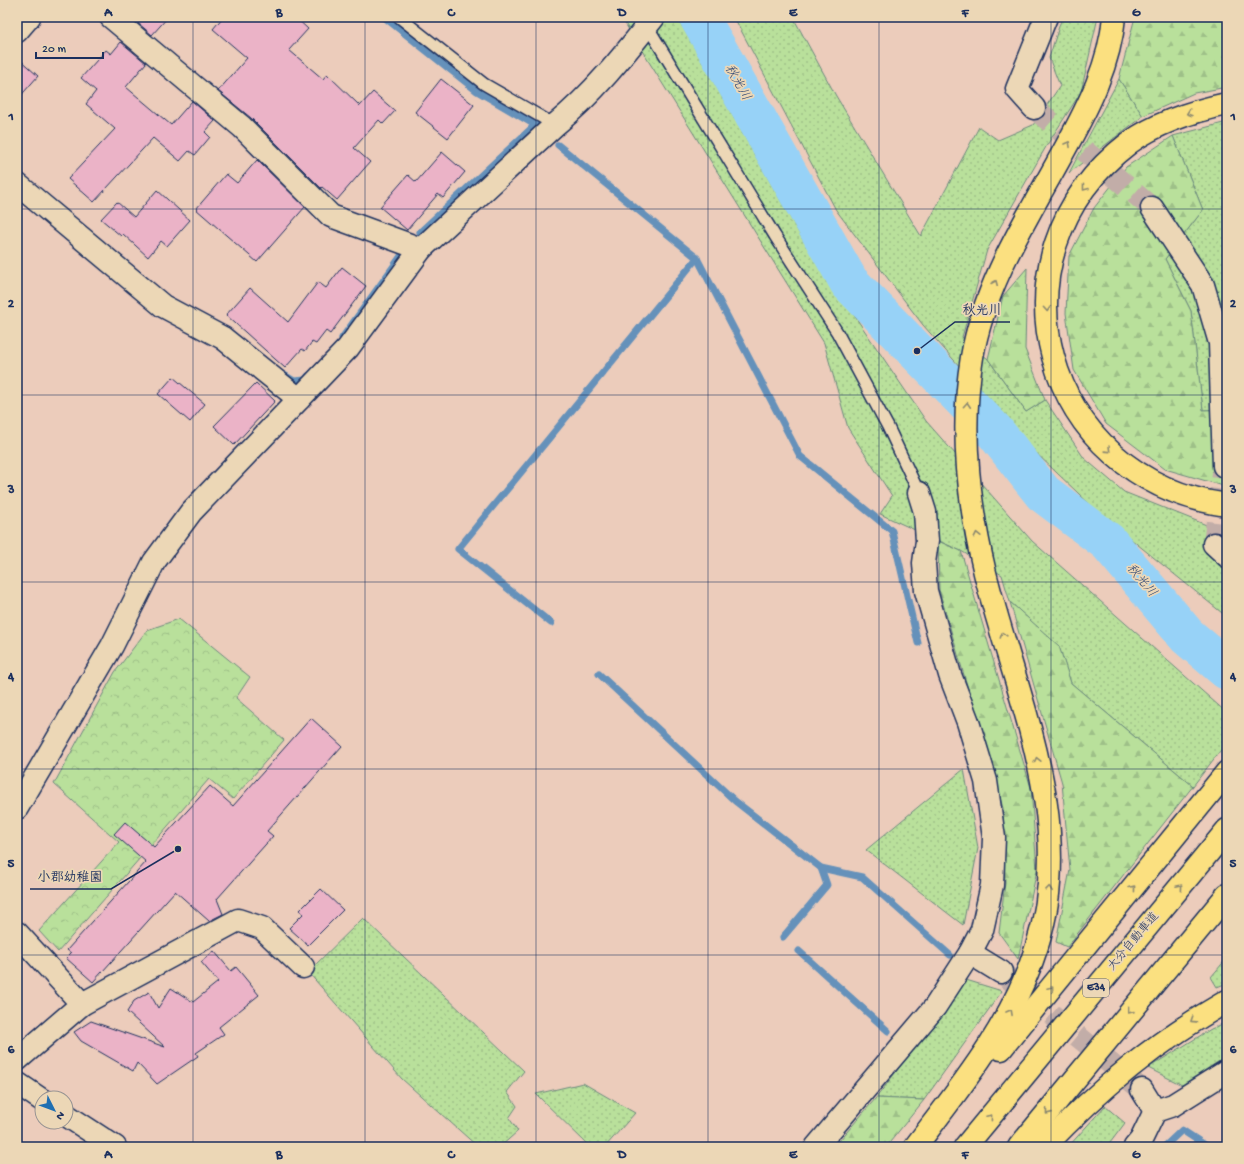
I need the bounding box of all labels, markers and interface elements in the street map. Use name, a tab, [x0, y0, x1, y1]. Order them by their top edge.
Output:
text: A	[103, 6, 113, 21]
text: B	[275, 6, 284, 21]
text: C	[446, 6, 456, 21]
text: D	[617, 6, 627, 21]
text: E	[789, 6, 798, 21]
text: F	[961, 6, 970, 21]
text: G	[1132, 6, 1141, 21]
scale bar	[36, 34, 103, 60]
text: 20 m	[42, 43, 67, 57]
water label: 秋光川	[721, 62, 754, 104]
one-way arrow	[1186, 109, 1193, 117]
text: 1	[7, 110, 14, 125]
text: 1	[1229, 110, 1236, 125]
one-way arrow	[1064, 141, 1071, 148]
one-way arrow	[1083, 183, 1090, 190]
one-way arrow	[990, 280, 998, 287]
text: 2	[8, 297, 15, 312]
callout: 秋光川	[955, 297, 1010, 322]
text: 2	[1230, 297, 1237, 312]
text: 秋光川	[962, 303, 1002, 319]
one-way arrow	[1043, 306, 1052, 312]
one-way arrow	[962, 402, 971, 408]
one-way arrow	[1103, 445, 1111, 452]
text: 3	[7, 483, 15, 498]
text: 3	[1229, 483, 1237, 498]
one-way arrow	[974, 531, 982, 538]
water label: 秋光川	[1123, 561, 1160, 601]
one-way arrow	[999, 632, 1008, 639]
text: 4	[7, 670, 15, 685]
text: 4	[1229, 670, 1237, 685]
one-way arrow	[1034, 757, 1042, 764]
text: 5	[8, 857, 15, 872]
text: 5	[1230, 857, 1237, 872]
callout: 小郡幼稚園	[30, 864, 111, 889]
text: 小郡幼稚園	[37, 870, 103, 886]
one-way arrow	[1128, 885, 1135, 893]
one-way arrow	[1175, 885, 1182, 892]
one-way arrow	[1044, 886, 1053, 892]
street label: 大分自動車道	[1105, 909, 1163, 974]
road number: E34	[1083, 979, 1109, 997]
one-way arrow	[1046, 986, 1053, 993]
one-way arrow	[1128, 1007, 1135, 1014]
one-way arrow	[1005, 1009, 1012, 1017]
one-way arrow	[1190, 1016, 1197, 1023]
text: 6	[8, 1043, 15, 1058]
text: 6	[1230, 1043, 1237, 1058]
north arrow	[34, 1090, 74, 1130]
one-way arrow	[1045, 1107, 1052, 1114]
text: N	[53, 1109, 67, 1122]
one-way arrow	[985, 1114, 992, 1122]
text: A	[103, 1148, 113, 1163]
text: B	[275, 1148, 284, 1163]
text: C	[446, 1148, 456, 1163]
text: D	[617, 1148, 627, 1163]
text: E	[789, 1148, 798, 1163]
text: F	[961, 1148, 970, 1163]
text: G	[1132, 1148, 1141, 1163]

